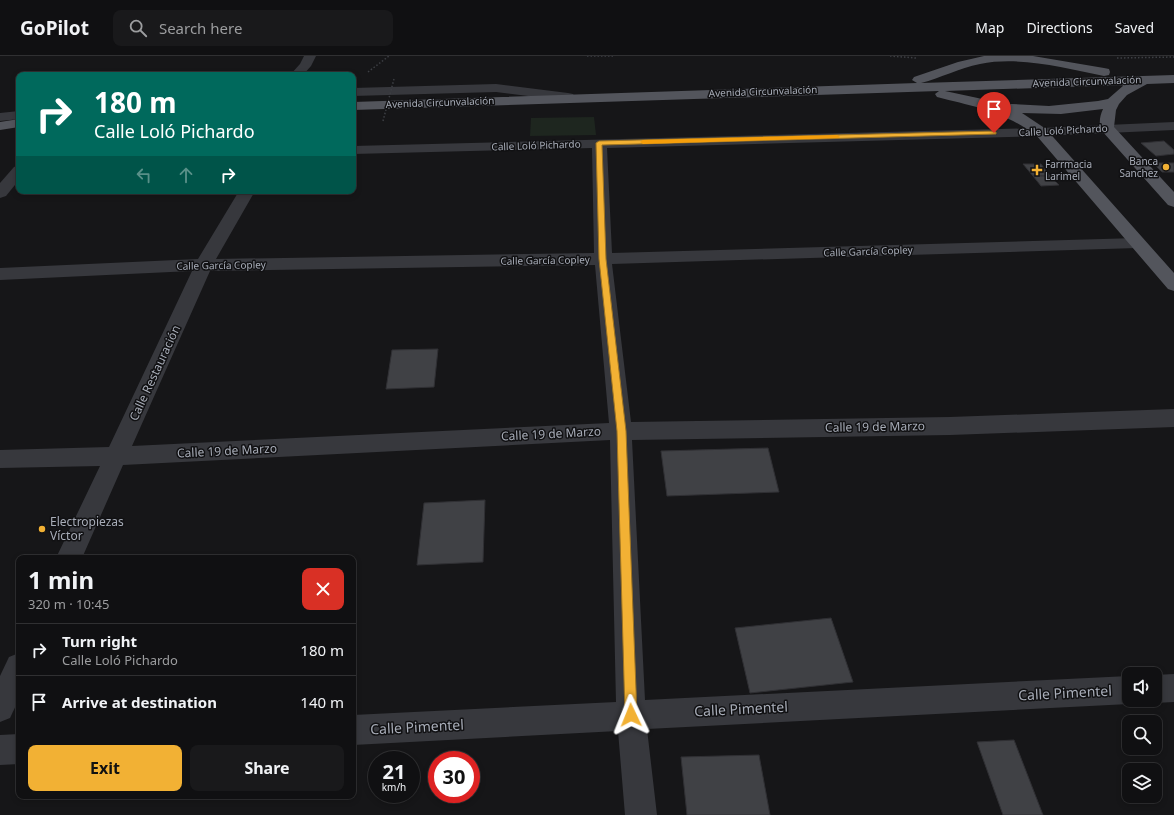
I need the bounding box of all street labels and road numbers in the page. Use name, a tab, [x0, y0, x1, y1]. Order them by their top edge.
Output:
street label: Avenida Circunvalación	[1032, 72, 1142, 90]
street label: Avenida Circunvalación	[708, 82, 818, 100]
street label: Avenida Circunvalación	[385, 93, 495, 111]
street label: Calle Loló Pichardo	[1018, 121, 1108, 139]
street label: Calle Loló Pichardo	[491, 136, 581, 154]
street label: Calle García Copley	[823, 242, 914, 260]
street label: Calle García Copley	[500, 252, 591, 268]
street label: Calle García Copley	[176, 257, 267, 273]
street label: Calle Restauración	[125, 322, 184, 423]
street label: Calle 19 de Marzo	[825, 417, 925, 436]
street label: Calle 19 de Marzo	[501, 422, 601, 445]
street label: Calle 19 de Marzo	[177, 439, 277, 462]
street label: Calle Pimentel	[1018, 681, 1112, 704]
street label: Calle Pimentel	[694, 697, 788, 720]
street label: Calle Pimentel	[370, 715, 464, 738]

